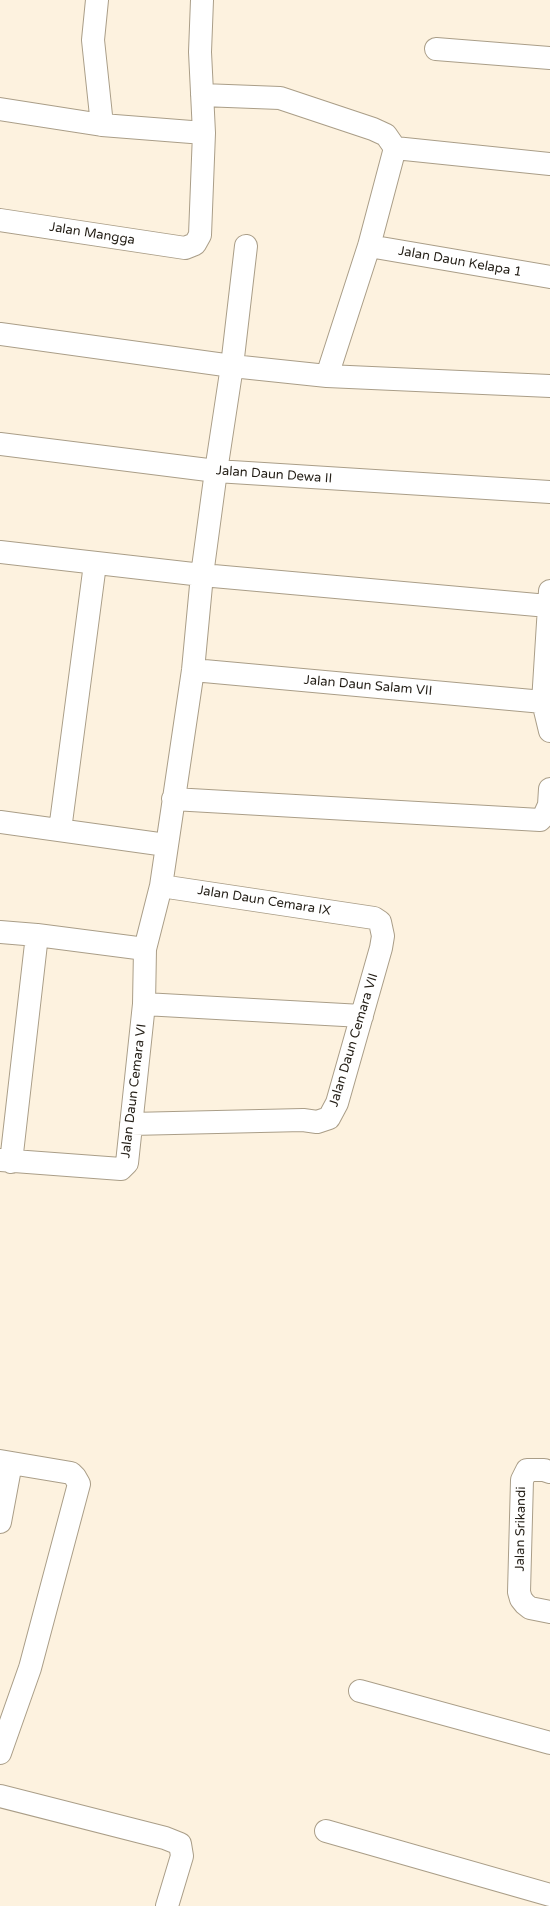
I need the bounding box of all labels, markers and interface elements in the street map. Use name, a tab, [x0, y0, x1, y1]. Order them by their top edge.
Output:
street label: Jalan Mangga	[48, 220, 136, 248]
street label: Jalan Daun Kelapa 1	[397, 243, 523, 281]
street label: Jalan Daun Dewa II	[215, 463, 333, 487]
street label: Jalan Daun Salam VII	[303, 673, 433, 699]
street label: Jalan Daun Cemara IX	[196, 883, 332, 919]
street label: Jalan Daun Cemara VII	[326, 971, 382, 1109]
street label: Jalan Daun Cemara VI	[118, 1023, 150, 1159]
street label: Jalan Srikandi	[512, 1486, 530, 1572]

